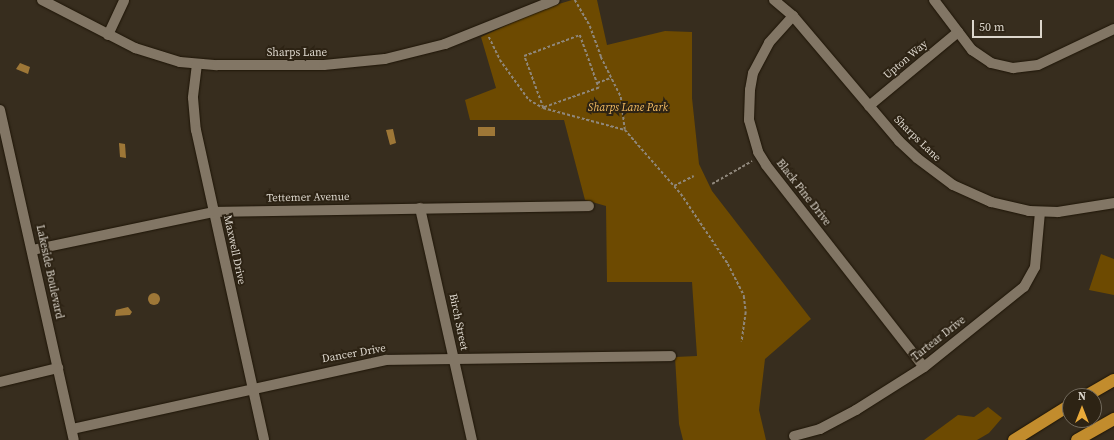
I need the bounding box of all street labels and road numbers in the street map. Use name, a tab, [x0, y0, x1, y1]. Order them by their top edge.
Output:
street label: Upton Way	[881, 38, 931, 82]
street label: Sharps Lane	[267, 46, 327, 60]
street label: Sharps Lane	[891, 113, 943, 165]
street label: Black Pine Drive	[773, 157, 833, 229]
street label: Tettemer Avenue	[266, 191, 350, 205]
street label: Maxwell Drive	[220, 214, 248, 286]
street label: Lakeside Boulevard	[33, 224, 65, 320]
street label: Birch Street	[446, 292, 470, 352]
street label: Tartear Drive	[909, 314, 969, 364]
street label: Dancer Drive	[321, 342, 387, 366]

